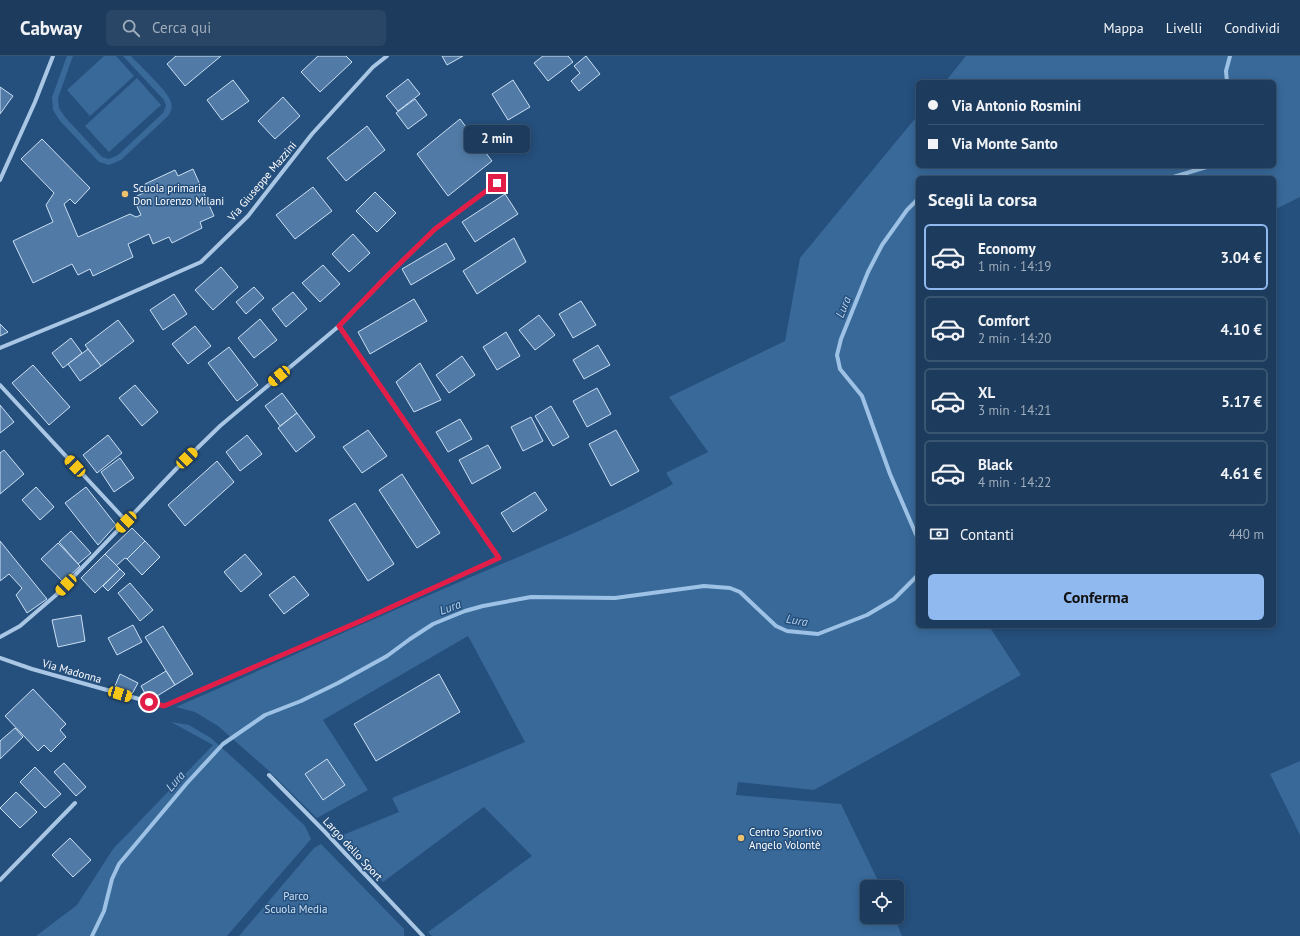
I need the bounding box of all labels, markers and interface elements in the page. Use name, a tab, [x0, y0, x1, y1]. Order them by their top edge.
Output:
search box	[106, 10, 386, 46]
text: Cabway	[20, 16, 82, 40]
icon: search	[120, 17, 142, 39]
text: Cerca qui	[152, 18, 211, 37]
text: Mappa	[1104, 19, 1144, 37]
text: Livelli	[1166, 19, 1202, 37]
text: Condividi	[1224, 19, 1280, 37]
text: Via Antonio Rosmini	[952, 96, 1081, 115]
callout: 2 min	[464, 125, 530, 153]
text: 2 min	[481, 130, 513, 147]
text: Via Monte Santo	[952, 134, 1058, 153]
street label: Via Giuseppe Mazzini	[224, 138, 299, 224]
route end	[488, 174, 506, 192]
place label: Scuola primaria Don Lorenzo Milani	[133, 181, 224, 208]
text: Scegli la corsa	[928, 188, 1037, 211]
marker: Scuola primaria Don Lorenzo Milani	[120, 189, 130, 199]
icon: car	[930, 239, 966, 275]
text: Economy	[978, 239, 1036, 258]
text: 3.04 €	[1220, 248, 1262, 267]
text: 1 min · 14:19	[978, 258, 1051, 275]
water label: Lura	[832, 294, 854, 320]
icon: car	[930, 311, 966, 347]
text: Comfort	[978, 311, 1030, 330]
text: 4.10 €	[1220, 320, 1262, 339]
text: 2 min · 14:20	[978, 330, 1051, 347]
car	[266, 364, 292, 388]
icon: car	[930, 383, 966, 419]
text: XL	[978, 383, 995, 402]
text: 5.17 €	[1221, 392, 1262, 411]
text: 3 min · 14:21	[978, 402, 1051, 419]
car	[174, 445, 200, 471]
car	[62, 453, 88, 479]
icon: car	[930, 455, 966, 491]
text: Black	[978, 455, 1013, 474]
text: 4.61 €	[1220, 464, 1262, 483]
text: 4 min · 14:22	[978, 474, 1051, 491]
car	[113, 509, 139, 535]
icon: cash	[928, 523, 950, 545]
text: Contanti	[960, 525, 1014, 544]
text: 440 m	[1229, 526, 1264, 543]
car	[53, 572, 79, 598]
button: Conferma	[928, 574, 1264, 620]
water label: Lura	[437, 596, 463, 618]
water label: Lura	[785, 611, 809, 629]
street label: Via Madonna	[40, 656, 103, 686]
car	[107, 685, 133, 703]
route start	[140, 693, 158, 711]
water label: Lura	[162, 768, 188, 794]
street label: Largo dello Sport	[320, 814, 386, 884]
place label: Centro Sportivo Angelo Volontè	[749, 825, 822, 852]
marker: Centro Sportivo Angelo Volontè	[736, 833, 746, 843]
map controls	[860, 880, 904, 924]
button: locate	[860, 880, 904, 924]
park label: Parco Scuola Media	[265, 889, 327, 916]

